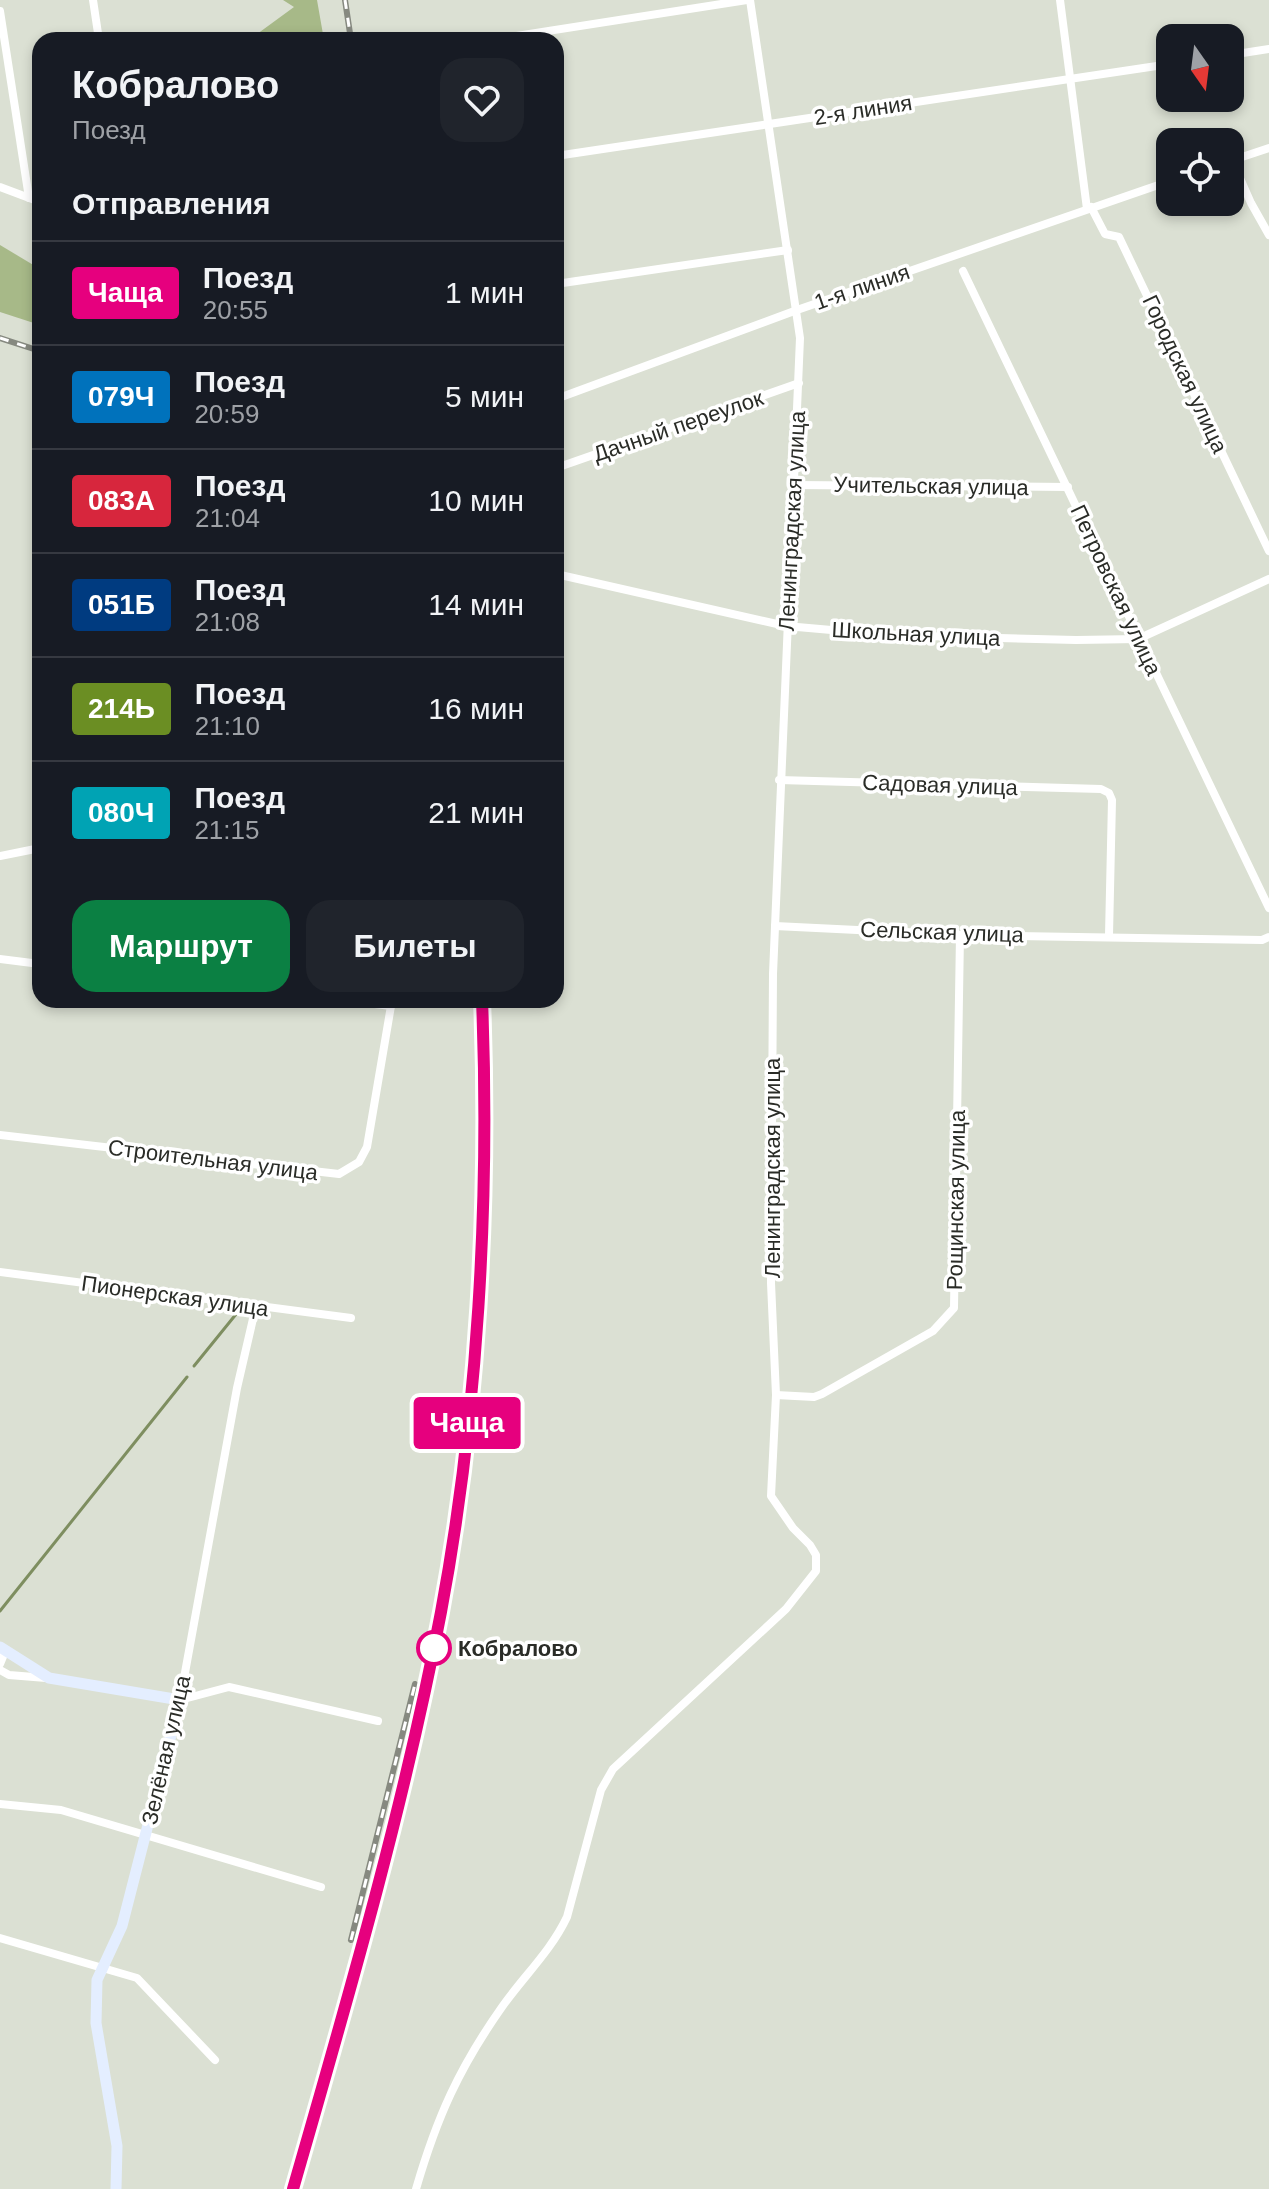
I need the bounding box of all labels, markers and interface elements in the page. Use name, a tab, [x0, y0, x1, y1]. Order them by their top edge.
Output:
north arrow	[1156, 24, 1244, 112]
map controls	[1156, 24, 1244, 216]
button: heart	[440, 58, 524, 142]
text: Кобралово	[72, 64, 279, 106]
street label: 2-я линия	[812, 90, 914, 130]
text: Поезд	[72, 115, 146, 145]
button: locate	[1156, 128, 1244, 216]
text: Отправления	[72, 187, 271, 220]
street label: 1-я линия	[811, 259, 913, 315]
text: Поезд	[203, 261, 293, 294]
text: 1 мин	[445, 276, 524, 309]
text: Чаща	[88, 277, 163, 308]
street label: Городская улица	[1137, 291, 1233, 458]
text: 20:55	[203, 295, 268, 325]
text: Поезд	[194, 365, 285, 398]
text: 5 мин	[445, 380, 524, 413]
text: 079Ч	[88, 381, 154, 412]
street label: Дачный переулок	[590, 385, 767, 467]
text: 20:59	[194, 399, 259, 429]
street label: Ленинградская улица	[774, 410, 810, 632]
text: Поезд	[195, 469, 285, 502]
street label: Учительская улица	[833, 472, 1030, 500]
text: 10 мин	[428, 484, 524, 517]
text: 083А	[88, 485, 155, 516]
street label: Петровская улица	[1066, 501, 1167, 680]
text: 21:04	[195, 503, 260, 533]
text: Поезд	[195, 573, 285, 606]
text: 14 мин	[428, 588, 524, 621]
text: 051Б	[88, 589, 155, 620]
text: 21:08	[195, 607, 260, 637]
street label: Школьная улица	[831, 617, 1002, 651]
text: Поезд	[195, 677, 285, 710]
text: 16 мин	[428, 692, 524, 725]
text: 214Ь	[88, 693, 155, 724]
text: 21:10	[195, 711, 260, 741]
street label: Садовая улица	[862, 770, 1019, 800]
text: Поезд	[194, 781, 285, 814]
text: 21 мин	[428, 796, 524, 829]
text: 080Ч	[88, 797, 154, 828]
text: 21:15	[194, 815, 259, 845]
button: Маршрут	[72, 900, 290, 992]
button: Билеты	[306, 900, 524, 992]
street label: Сельская улица	[860, 917, 1025, 947]
street label: Ленинградская улица	[760, 1057, 785, 1278]
street label: Рощинская улица	[942, 1109, 970, 1290]
street label: Строительная улица	[107, 1135, 320, 1185]
street label: Пионерская улица	[80, 1270, 271, 1322]
line badge: Чаща	[411, 1397, 523, 1449]
text: Чаща	[430, 1407, 504, 1438]
marker: Кобралово	[417, 1631, 451, 1665]
place label: Кобралово	[458, 1636, 578, 1661]
street label: Зелёная улица	[137, 1672, 196, 1827]

